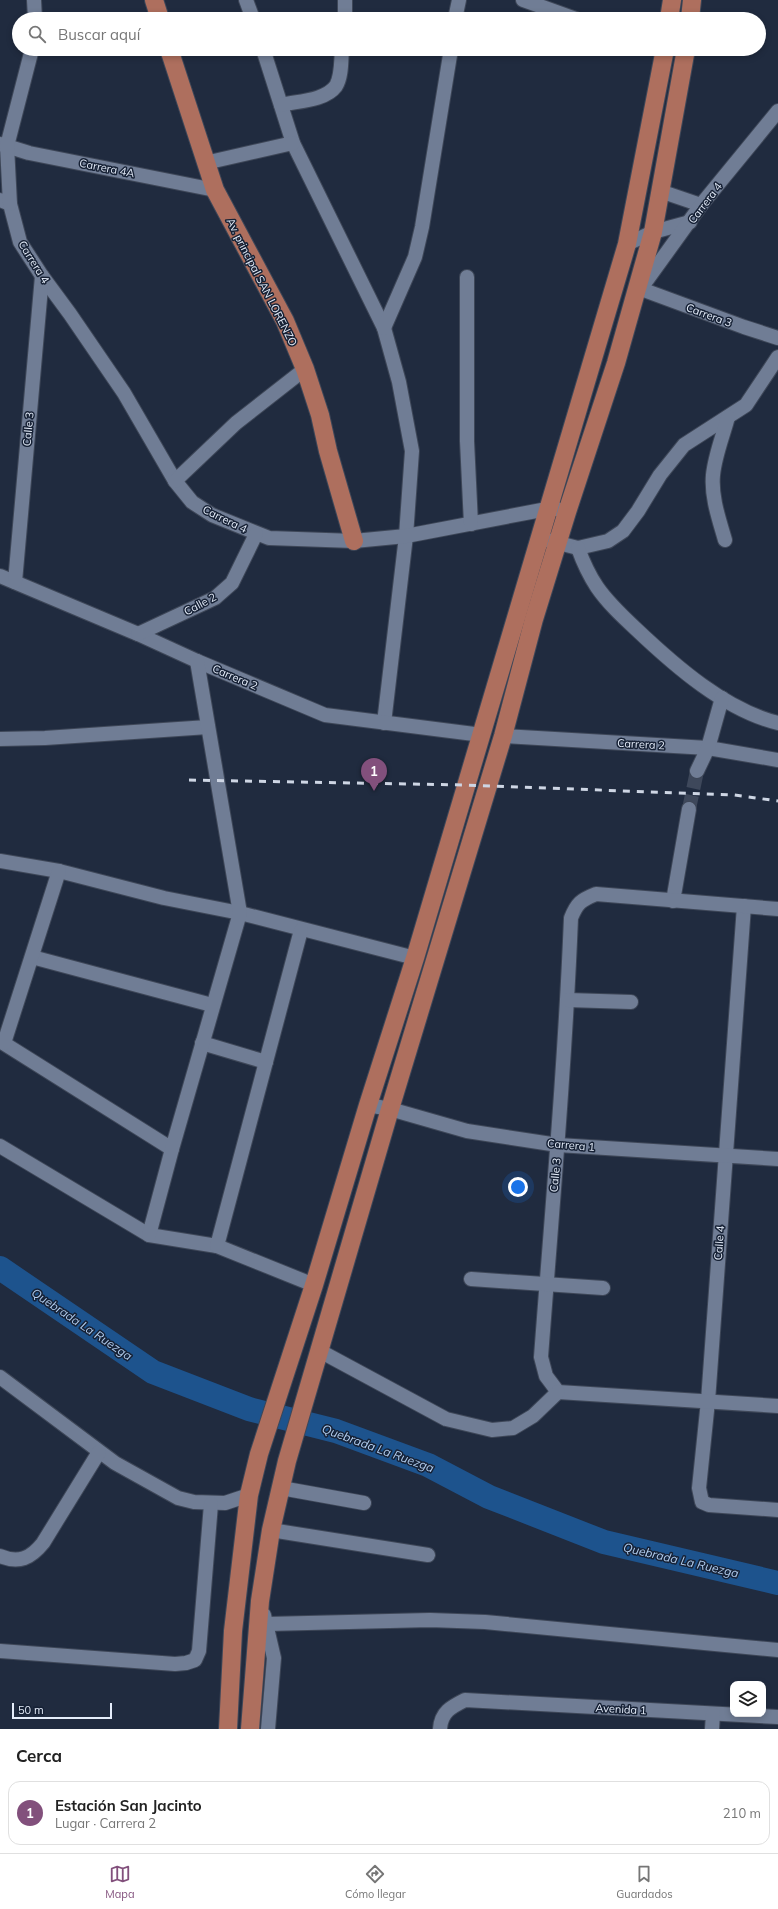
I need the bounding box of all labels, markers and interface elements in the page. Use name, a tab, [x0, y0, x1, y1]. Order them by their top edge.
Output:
search box	[12, 12, 766, 56]
icon: search	[26, 23, 48, 45]
text: Buscar aquí	[58, 25, 140, 44]
street label: Carrera 4A	[78, 156, 136, 180]
street label: Carrera 4	[685, 179, 725, 226]
street label: Av. principal SAN LORENZO	[223, 215, 301, 349]
street label: Carrera 4	[15, 238, 53, 286]
street label: Carrera 3	[684, 300, 734, 330]
street label: Calle 3	[20, 411, 36, 447]
street label: Carrera 4	[200, 502, 250, 536]
street label: Calle 2	[181, 590, 219, 618]
street label: Carrera 2	[210, 661, 260, 693]
street label: Carrera 2	[617, 736, 666, 752]
pin: 1	[361, 758, 387, 791]
street label: Carrera 1	[547, 1136, 595, 1154]
street label: Calle 3	[547, 1157, 563, 1193]
your location	[508, 1177, 528, 1197]
street label: Calle 4	[711, 1225, 727, 1261]
water label: Quebrada La Ruezga	[29, 1285, 135, 1363]
water label: Quebrada La Ruezga	[320, 1421, 436, 1475]
water label: Quebrada La Ruezga	[622, 1539, 740, 1581]
map controls	[730, 1681, 766, 1717]
button: layers	[730, 1681, 766, 1717]
scale bar	[12, 1701, 112, 1720]
street label: Avenida 1	[595, 1701, 647, 1717]
text: 50 m	[18, 1703, 44, 1717]
text: Cerca	[16, 1745, 62, 1766]
text: Estación San Jacinto	[55, 1796, 202, 1815]
text: 1	[26, 1805, 34, 1821]
text: 210 m	[723, 1805, 761, 1821]
text: Lugar · Carrera 2	[55, 1815, 156, 1831]
tab: Mapa	[105, 1863, 135, 1901]
tab: Cómo llegar	[345, 1863, 406, 1901]
tab: Guardados	[616, 1863, 673, 1901]

